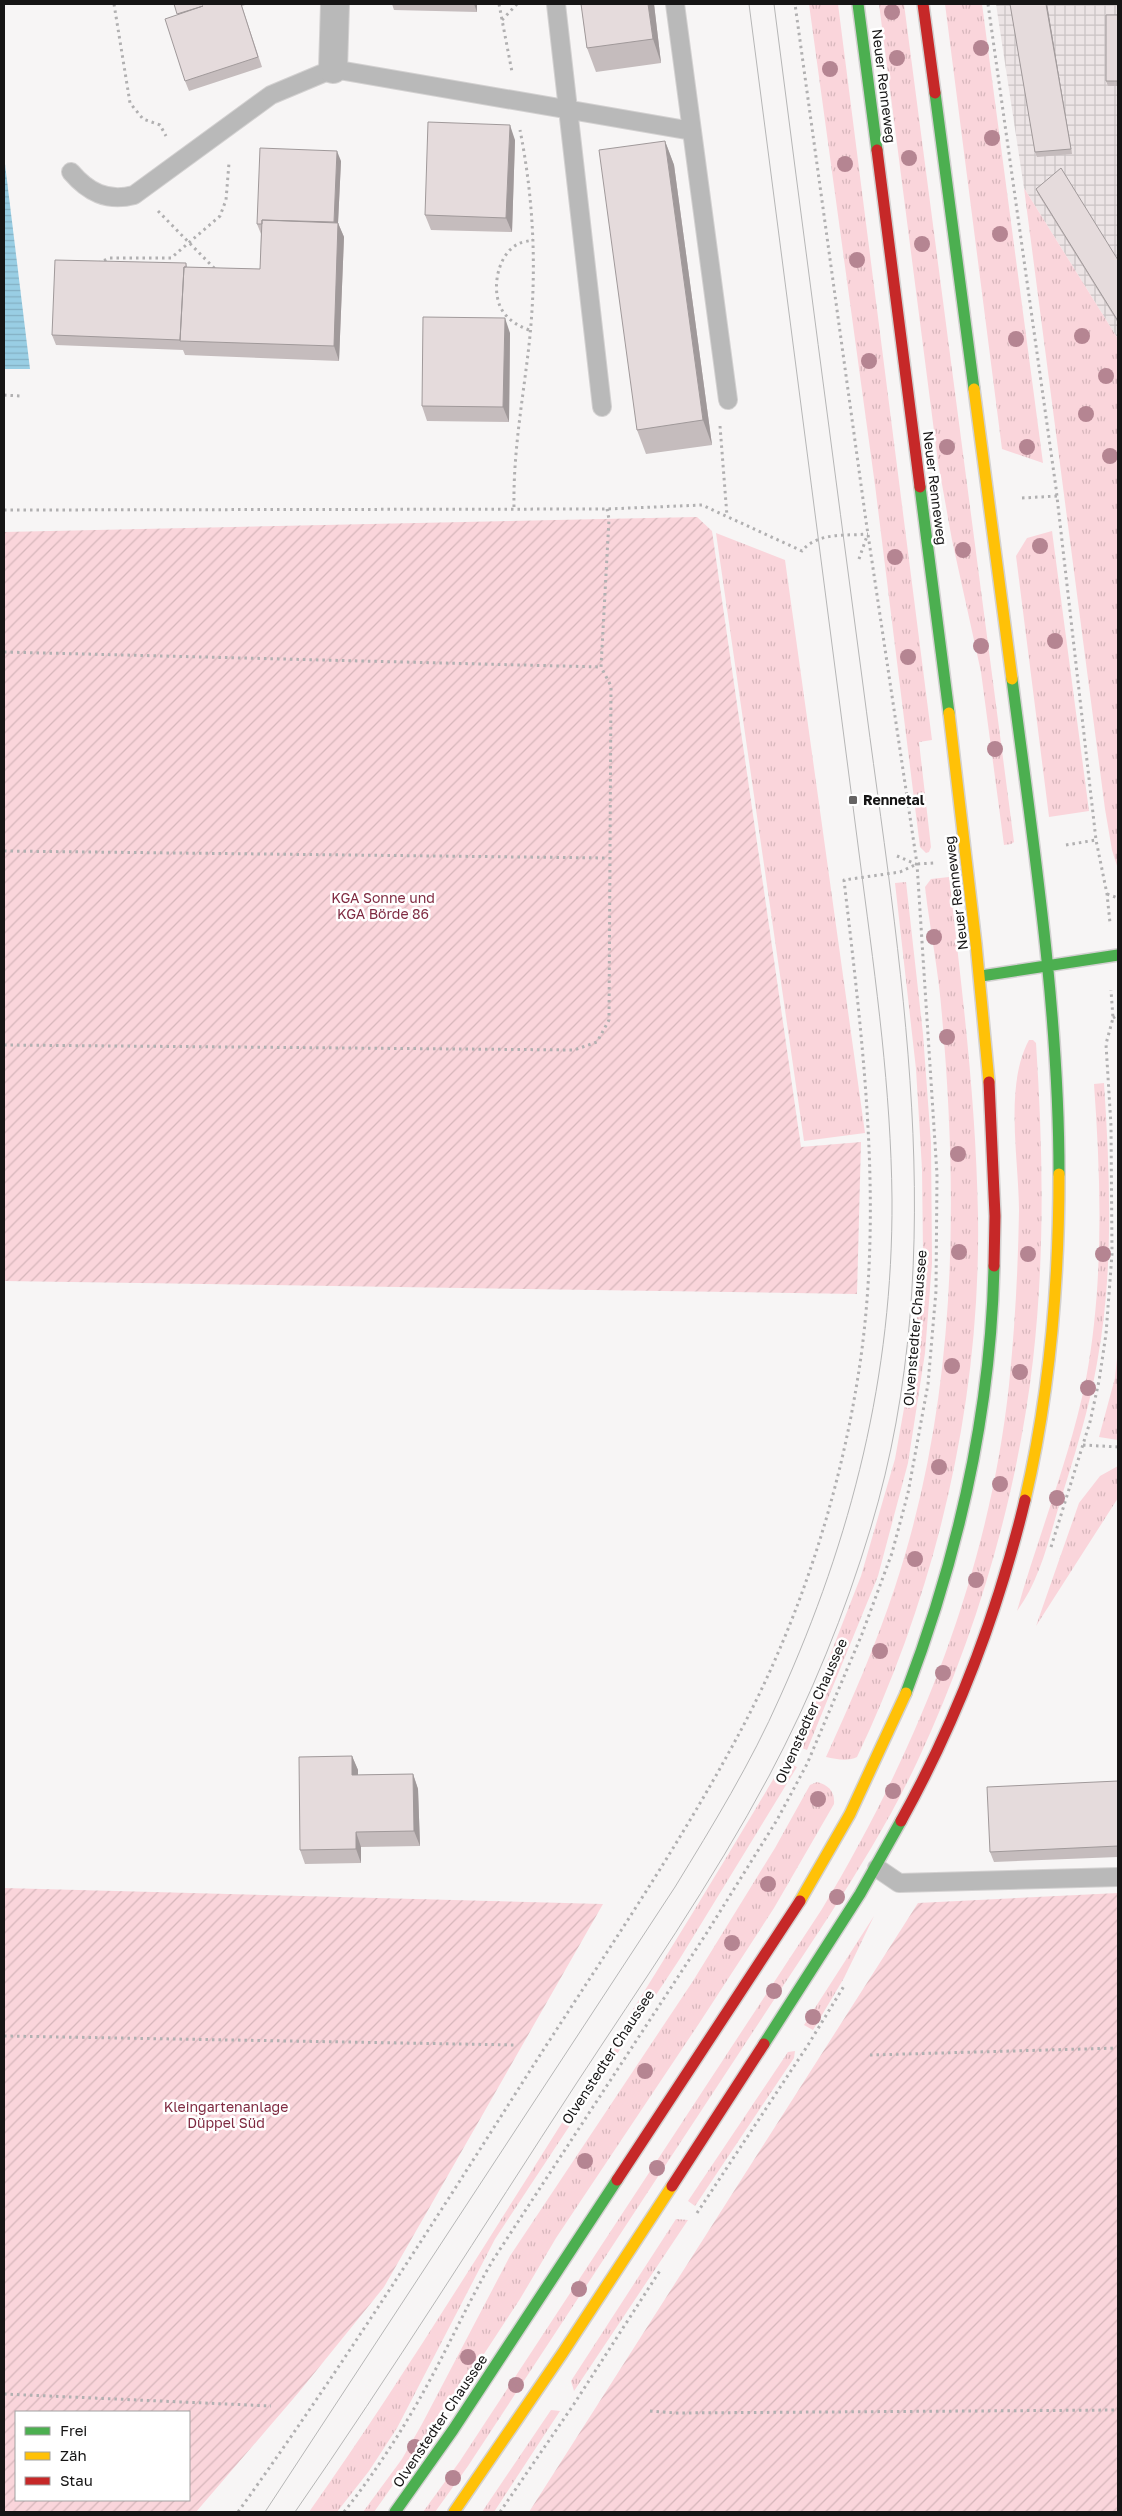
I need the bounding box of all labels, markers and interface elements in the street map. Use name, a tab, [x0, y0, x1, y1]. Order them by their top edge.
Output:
street label: Neuer Renneweg	[869, 28, 900, 144]
street label: Neuer Renneweg	[920, 430, 951, 546]
place label: Rennetal	[863, 791, 925, 808]
marker: Rennetal	[847, 794, 859, 806]
street label: Neuer Renneweg	[940, 835, 971, 951]
park label: KGA Sonne und KGA Börde 86	[331, 889, 435, 922]
street label: Olvenstedter Chaussee	[899, 1249, 930, 1407]
street label: Olvenstedter Chaussee	[771, 1636, 850, 1786]
street label: Olvenstedter Chaussee	[558, 1986, 657, 2127]
park label: Kleingartenanlage Düppel Süd	[164, 2098, 288, 2131]
street label: Olvenstedter Chaussee	[389, 2351, 490, 2491]
legend	[15, 2411, 190, 2501]
text: Frei	[60, 2421, 87, 2439]
text: Zäh	[60, 2446, 87, 2464]
text: Stau	[60, 2471, 93, 2489]

